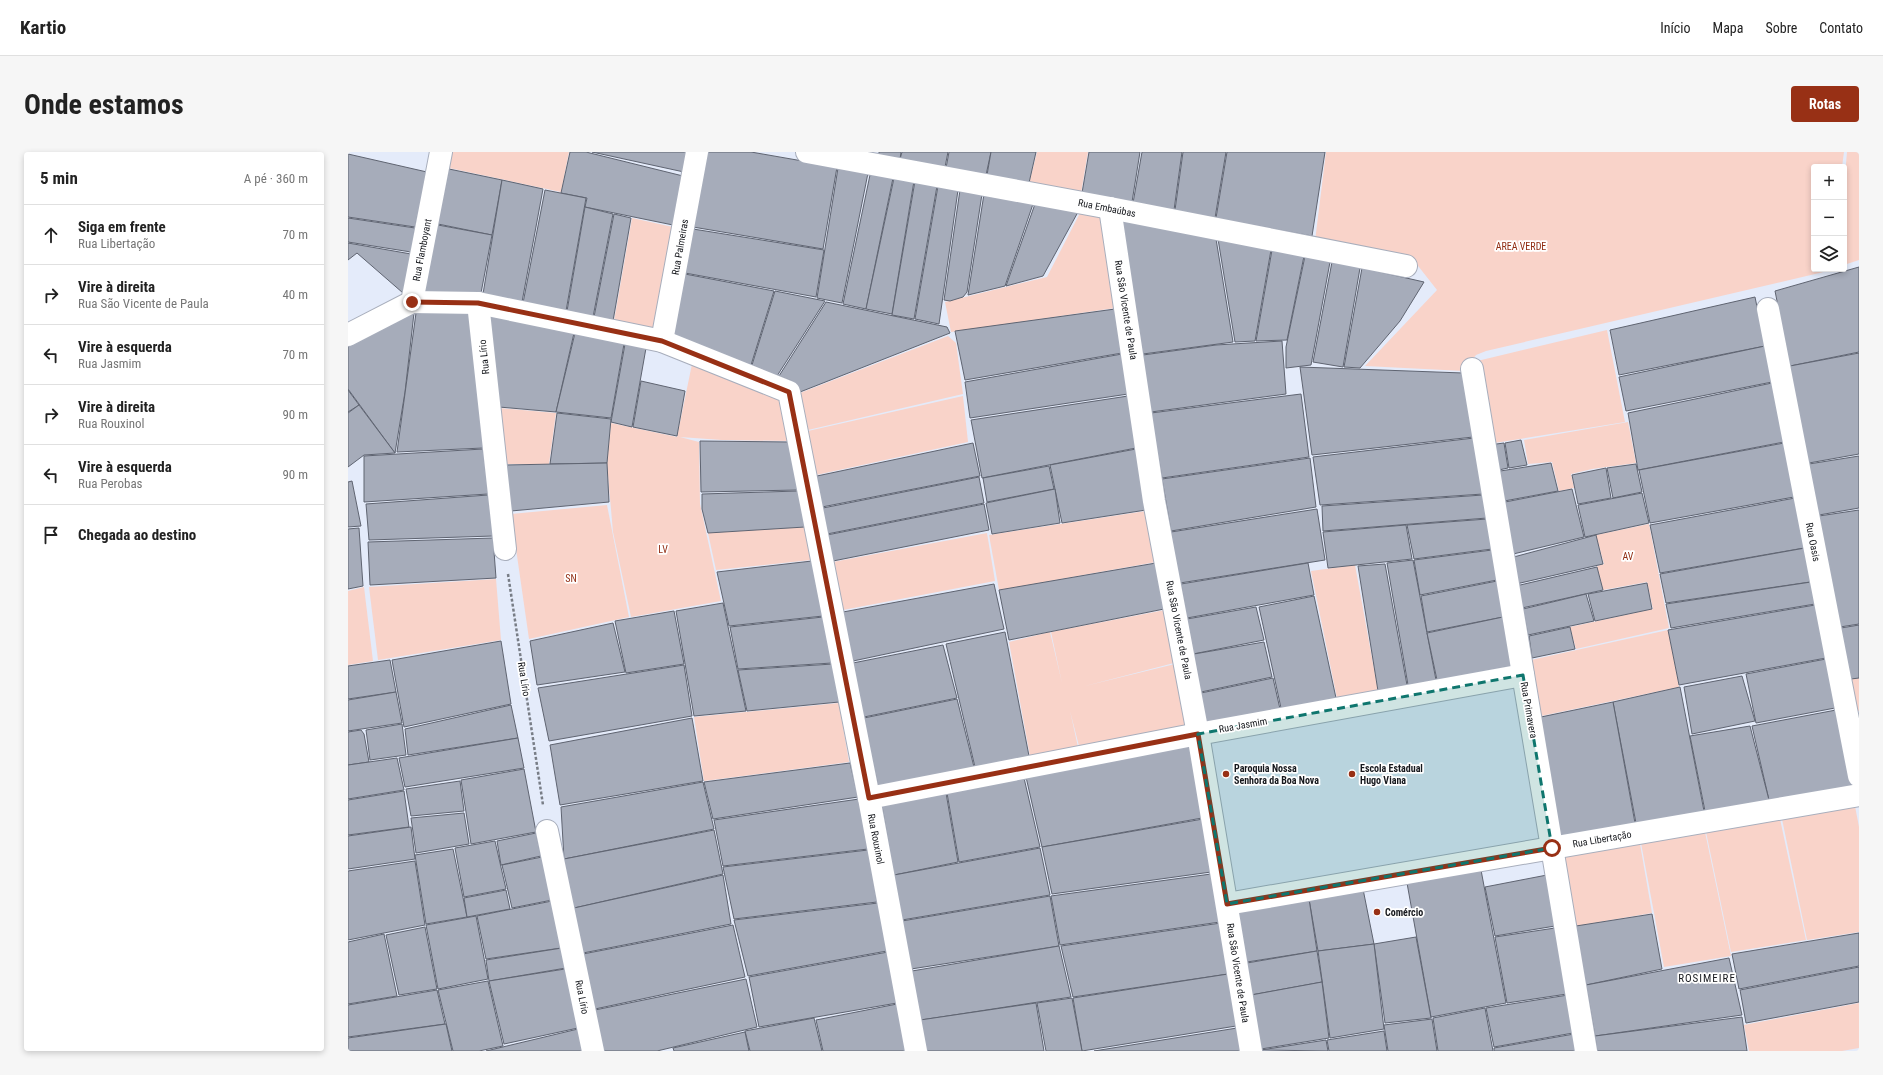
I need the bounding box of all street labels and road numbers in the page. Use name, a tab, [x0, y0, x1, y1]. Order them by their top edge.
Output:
street label: Rua Embaúbas	[1077, 197, 1137, 219]
street label: Rua Flamboyant	[411, 218, 433, 282]
street label: Rua Palmeiras	[670, 218, 690, 276]
street label: Rua São Vicente de Paula	[1113, 259, 1139, 361]
street label: Rua Lírio	[477, 339, 491, 375]
street label: Rua Oasis	[1804, 522, 1822, 563]
street label: Rua São Vicente de Paula	[1164, 580, 1194, 681]
street label: Rua Lírio	[516, 661, 532, 697]
street label: Rua Primavera	[1519, 681, 1539, 739]
street label: Rua Jasmim	[1218, 715, 1268, 735]
street label: Rua Rouxinol	[866, 813, 886, 865]
street label: Rua Libertação	[1572, 828, 1632, 850]
street label: Rua São Vicente de Paula	[1225, 922, 1251, 1024]
street label: Rua Lírio	[573, 979, 591, 1015]

